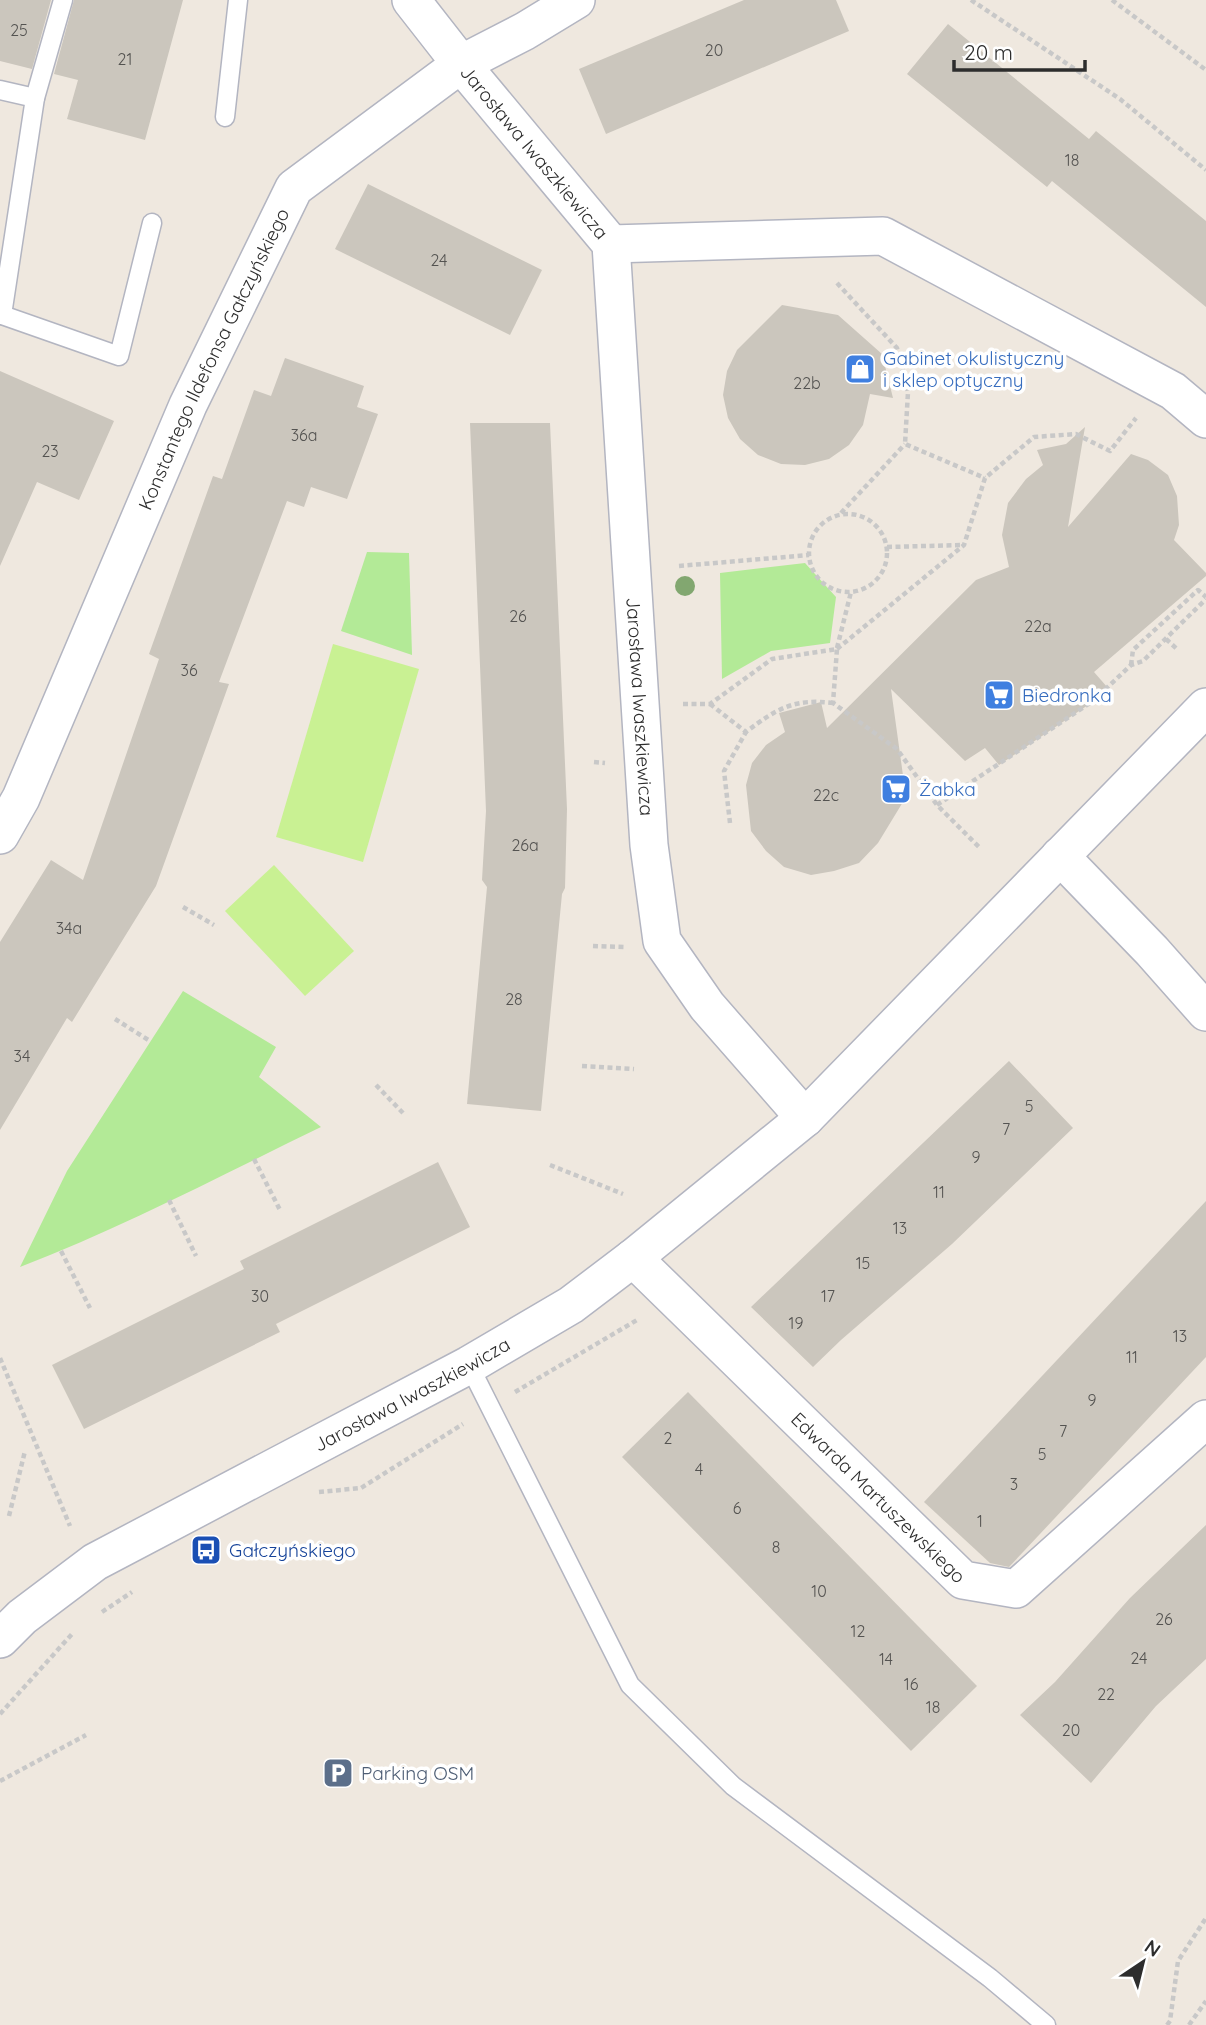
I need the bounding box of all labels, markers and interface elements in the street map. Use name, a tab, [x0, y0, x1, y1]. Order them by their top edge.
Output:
house number: 25	[10, 20, 28, 40]
scale bar	[954, 28, 1085, 72]
text: 20 m	[964, 39, 1013, 65]
house number: 20	[705, 40, 723, 60]
house number: 21	[118, 49, 132, 69]
street label: Jarosława Iwaszkiewicza	[455, 60, 614, 244]
house number: 18	[1065, 150, 1079, 170]
street label: Konstantego Ildefonsa Gałczyńskiego	[133, 204, 294, 513]
house number: 24	[430, 250, 448, 270]
place label: Gabinet okulistyczny i sklep optyczny	[883, 346, 1064, 392]
shop icon: Gabinet okulistyczny i sklep optyczny	[843, 352, 877, 386]
house number: 22b	[793, 373, 821, 393]
house number: 36a	[291, 425, 317, 445]
house number: 23	[41, 441, 59, 461]
street label: Jarosława Iwaszkiewicza	[621, 596, 659, 817]
house number: 26	[509, 606, 527, 626]
house number: 22a	[1024, 616, 1052, 636]
house number: 36	[181, 660, 198, 680]
supermarket icon: Biedronka	[982, 678, 1016, 712]
place label: Biedronka	[1022, 683, 1112, 707]
supermarket icon: Żabka	[879, 772, 913, 806]
place label: Żabka	[919, 777, 976, 801]
house number: 22c	[813, 785, 839, 805]
house number: 26a	[511, 835, 539, 855]
house number: 34a	[56, 918, 82, 938]
house number: 28	[505, 989, 523, 1009]
house number: 34	[14, 1046, 30, 1066]
house number: 5	[1025, 1096, 1033, 1116]
house number: 7	[1002, 1119, 1010, 1139]
house number: 9	[972, 1147, 981, 1167]
house number: 11	[933, 1182, 945, 1202]
house number: 13	[893, 1218, 907, 1238]
house number: 15	[856, 1253, 870, 1273]
house number: 30	[251, 1286, 269, 1306]
house number: 17	[821, 1286, 835, 1306]
house number: 19	[789, 1313, 803, 1333]
house number: 13	[1173, 1326, 1187, 1346]
street label: Jarosława Iwaszkiewicza	[310, 1332, 514, 1457]
house number: 11	[1126, 1347, 1138, 1367]
house number: 9	[1088, 1390, 1097, 1410]
street label: Edwarda Martuszewskiego	[786, 1407, 971, 1588]
house number: 7	[1059, 1421, 1067, 1441]
house number: 2	[664, 1428, 673, 1448]
house number: 5	[1038, 1444, 1046, 1464]
house number: 4	[695, 1459, 703, 1479]
house number: 3	[1010, 1474, 1018, 1494]
house number: 6	[733, 1498, 742, 1518]
house number: 1	[977, 1511, 983, 1531]
bus stop icon: Gałczyńskiego	[189, 1533, 223, 1567]
house number: 8	[772, 1537, 780, 1557]
place label: Gałczyńskiego	[229, 1538, 356, 1562]
house number: 10	[811, 1581, 827, 1601]
house number: 26	[1155, 1609, 1173, 1629]
house number: 12	[851, 1621, 866, 1641]
house number: 24	[1130, 1648, 1148, 1668]
house number: 14	[879, 1649, 893, 1669]
house number: 16	[904, 1674, 919, 1694]
house number: 22	[1097, 1684, 1115, 1704]
house number: 18	[926, 1697, 940, 1717]
house number: 20	[1062, 1720, 1080, 1740]
parking icon: Parking OSM	[321, 1756, 355, 1790]
place label: Parking OSM	[361, 1761, 474, 1785]
north arrow	[1108, 1927, 1178, 1997]
text: N	[1140, 1934, 1165, 1962]

